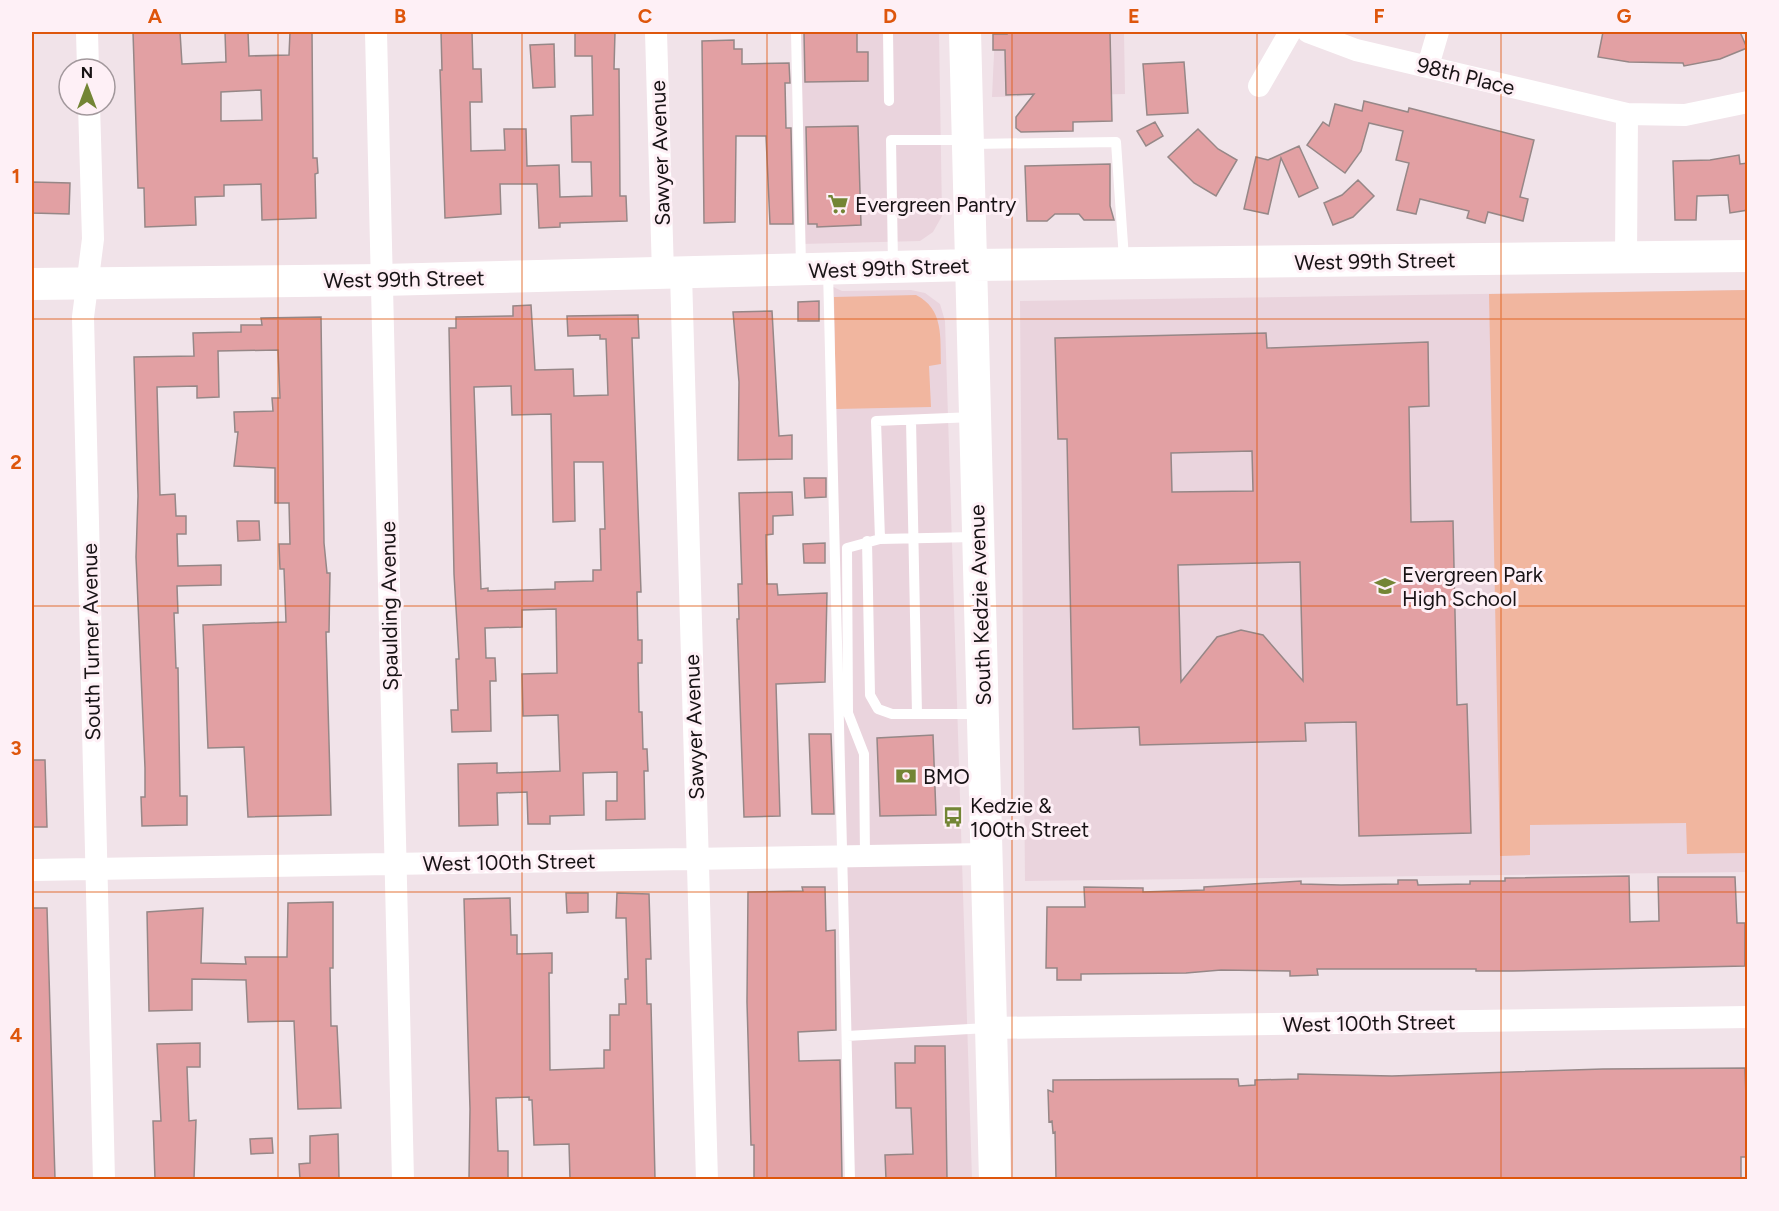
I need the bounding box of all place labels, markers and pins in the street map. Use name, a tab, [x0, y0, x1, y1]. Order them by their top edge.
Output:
supermarket icon: Evergreen Pantry	[826, 192, 850, 216]
place label: Evergreen Pantry	[855, 192, 1016, 217]
place label: Evergreen Park High School	[1402, 562, 1544, 611]
school or university icon: Evergreen Park High School	[1373, 574, 1397, 598]
bank icon: BMO	[894, 764, 918, 788]
place label: BMO	[923, 764, 970, 789]
place label: Kedzie & 100th Street	[970, 793, 1089, 842]
bus stop icon: Kedzie & 100th Street	[941, 805, 965, 829]

